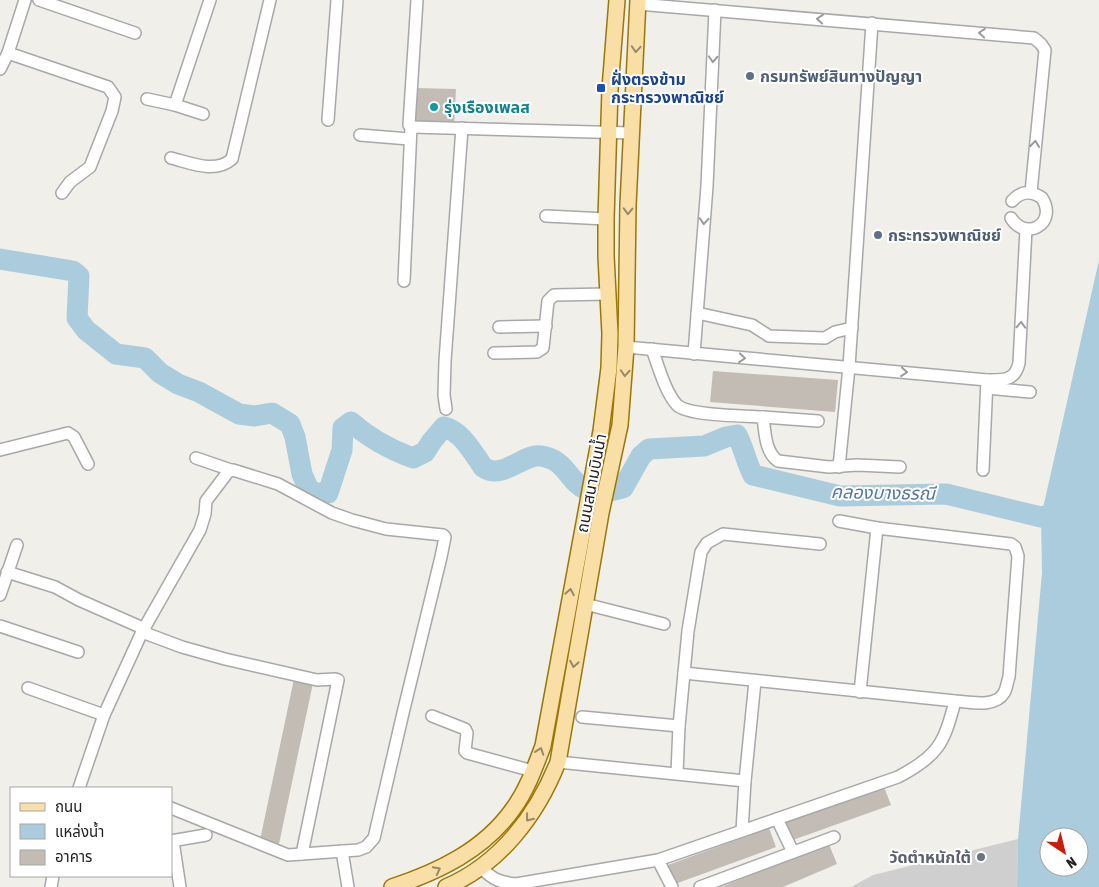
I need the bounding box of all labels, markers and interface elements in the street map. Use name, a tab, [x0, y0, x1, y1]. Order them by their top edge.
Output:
one-way arrow	[816, 14, 824, 25]
one-way arrow	[978, 27, 986, 38]
one-way arrow	[631, 45, 642, 53]
one-way arrow	[707, 55, 718, 63]
place label: กรมทรัพย์สินทางปัญญา	[760, 67, 922, 85]
place label: ฝั่งตรงข้าม กระทรวงพาณิชย์	[611, 69, 724, 106]
marker: กรมทรัพย์สินทางปัญญา	[744, 70, 756, 82]
marker: ฝั่งตรงข้าม กระทรวงพาณิชย์	[595, 82, 607, 94]
place label: รุ่งเรืองเพลส	[444, 98, 530, 117]
marker: รุ่งเรืองเพลส	[428, 101, 440, 113]
one-way arrow	[1029, 139, 1040, 147]
one-way arrow	[622, 207, 633, 215]
one-way arrow	[699, 217, 710, 225]
place label: กระทรวงพาณิชย์	[888, 226, 1001, 244]
marker: กระทรวงพาณิชย์	[872, 229, 884, 241]
one-way arrow	[1016, 321, 1027, 329]
one-way arrow	[739, 352, 747, 363]
one-way arrow	[901, 367, 909, 378]
one-way arrow	[619, 370, 630, 378]
street label: ถนนสนามบินน้ำ	[571, 432, 609, 534]
water label: คลองบางธรณี	[831, 481, 937, 504]
one-way arrow	[565, 587, 575, 596]
one-way arrow	[570, 660, 580, 669]
one-way arrow	[535, 747, 545, 756]
legend	[10, 787, 172, 877]
text: ถนน	[55, 798, 82, 815]
one-way arrow	[526, 812, 534, 821]
text: แหล่งน้ำ	[55, 821, 104, 840]
north arrow	[1039, 827, 1089, 877]
text: อาคาร	[55, 848, 92, 865]
place label: วัดตำหนักใต้	[889, 848, 971, 866]
marker: วัดตำหนักใต้	[975, 851, 987, 863]
text: N	[1063, 854, 1079, 872]
one-way arrow	[432, 866, 441, 876]

